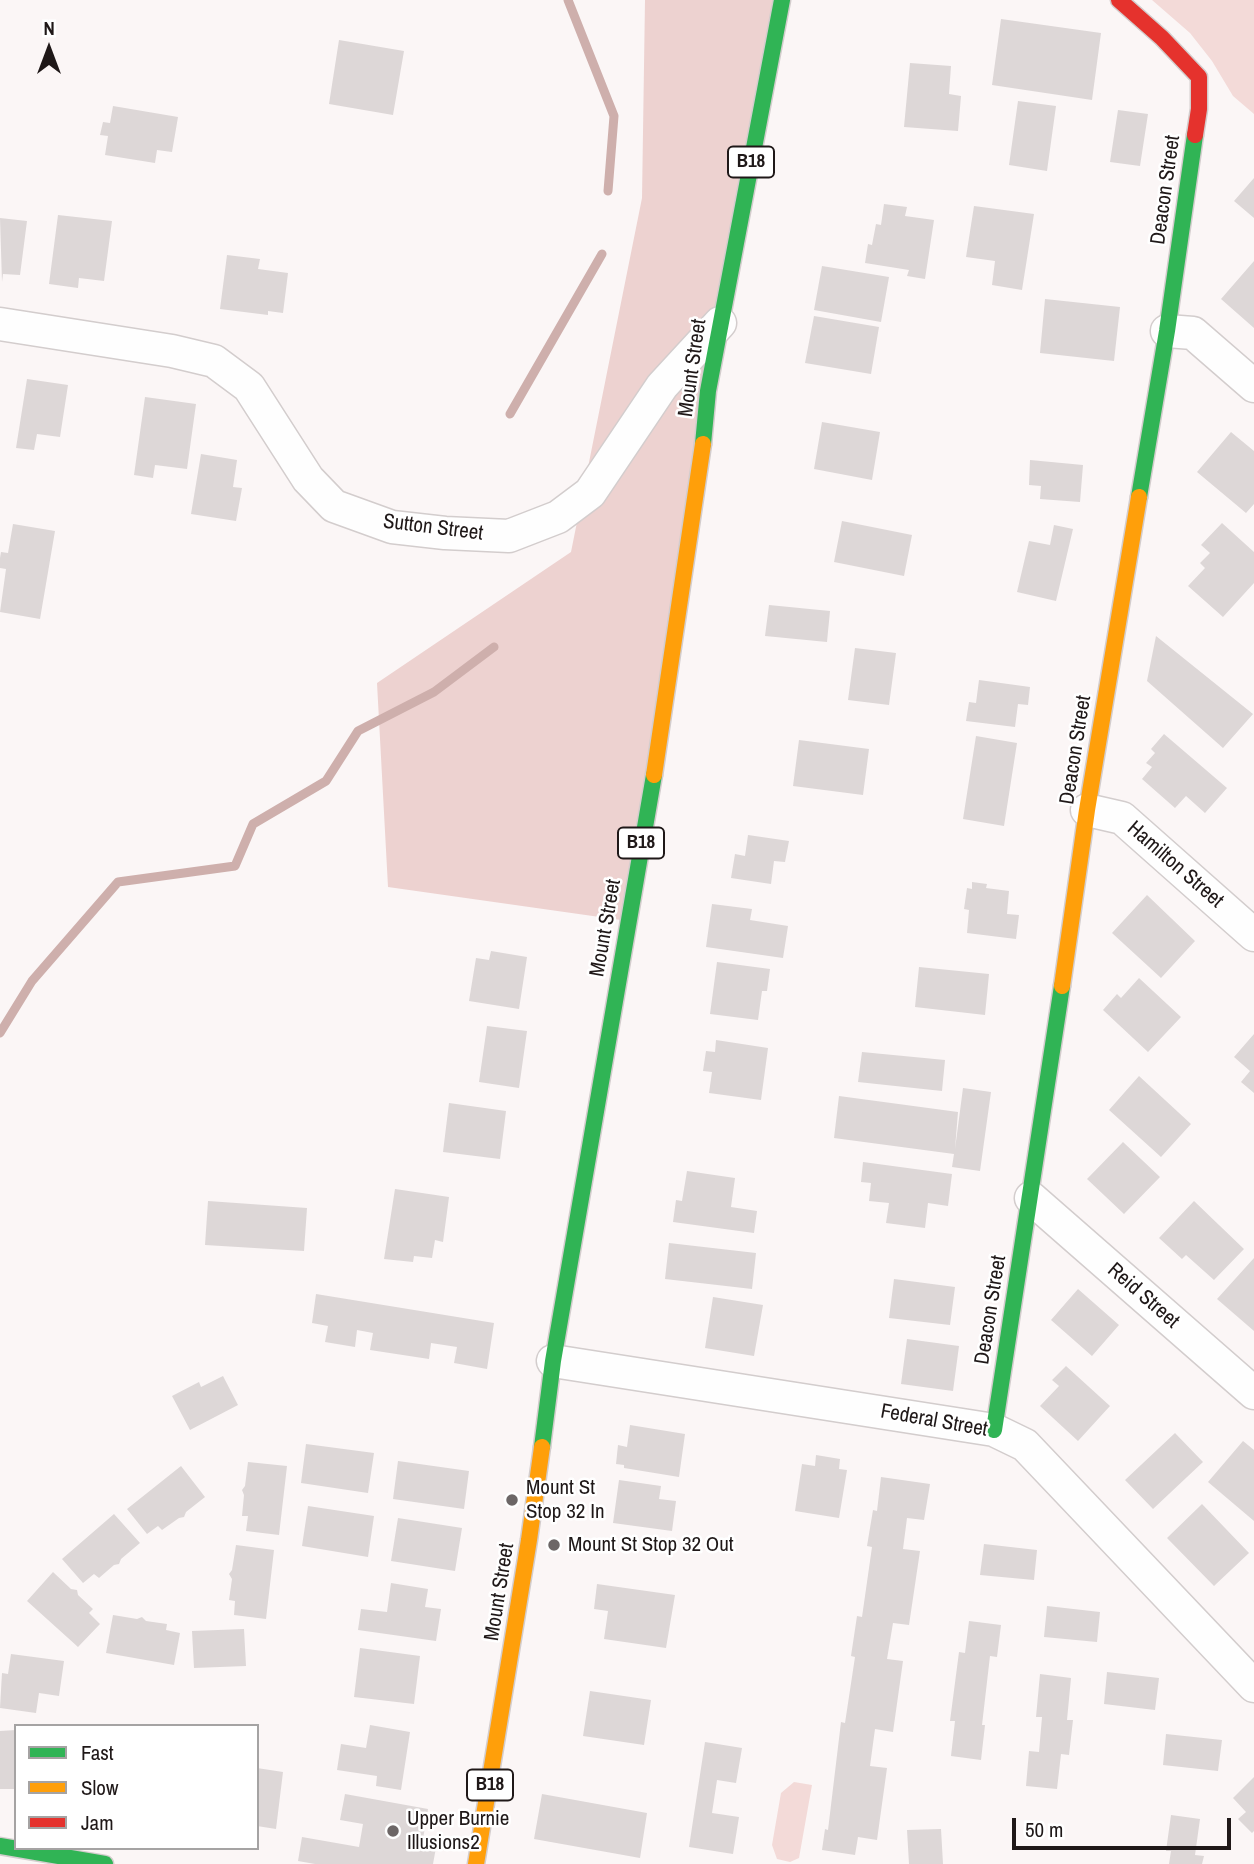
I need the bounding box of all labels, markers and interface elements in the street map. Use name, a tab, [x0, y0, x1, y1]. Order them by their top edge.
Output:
north arrow	[14, 14, 84, 84]
text: N	[43, 15, 55, 41]
street label: Deacon Street	[1146, 134, 1186, 246]
road number: B18	[728, 146, 774, 178]
street label: Mount Street	[674, 317, 712, 419]
street label: Sutton Street	[382, 509, 484, 547]
street label: Deacon Street	[1055, 694, 1097, 806]
street label: Hamilton Street	[1122, 816, 1228, 914]
road number: B18	[618, 828, 664, 858]
street label: Mount Street	[585, 877, 627, 979]
street label: Deacon Street	[970, 1254, 1012, 1366]
street label: Reid Street	[1102, 1258, 1184, 1334]
street label: Federal Street	[878, 1399, 990, 1443]
place label: Mount St Stop 32 In	[526, 1475, 605, 1525]
marker: Mount St Stop 32 In	[504, 1492, 520, 1508]
place label: Mount St Stop 32 Out	[568, 1532, 734, 1558]
marker: Mount St Stop 32 Out	[546, 1537, 562, 1553]
street label: Mount Street	[480, 1541, 520, 1643]
legend	[14, 1724, 259, 1850]
text: Fast	[81, 1738, 114, 1767]
road number: B18	[467, 1770, 513, 1800]
text: Slow	[81, 1773, 118, 1802]
scale bar	[1016, 1804, 1235, 1848]
place label: Upper Burnie Illusions2	[407, 1806, 509, 1856]
text: Jam	[81, 1808, 114, 1837]
text: 50 m	[1025, 1815, 1063, 1844]
marker: Upper Burnie Illusions2	[385, 1823, 401, 1839]

